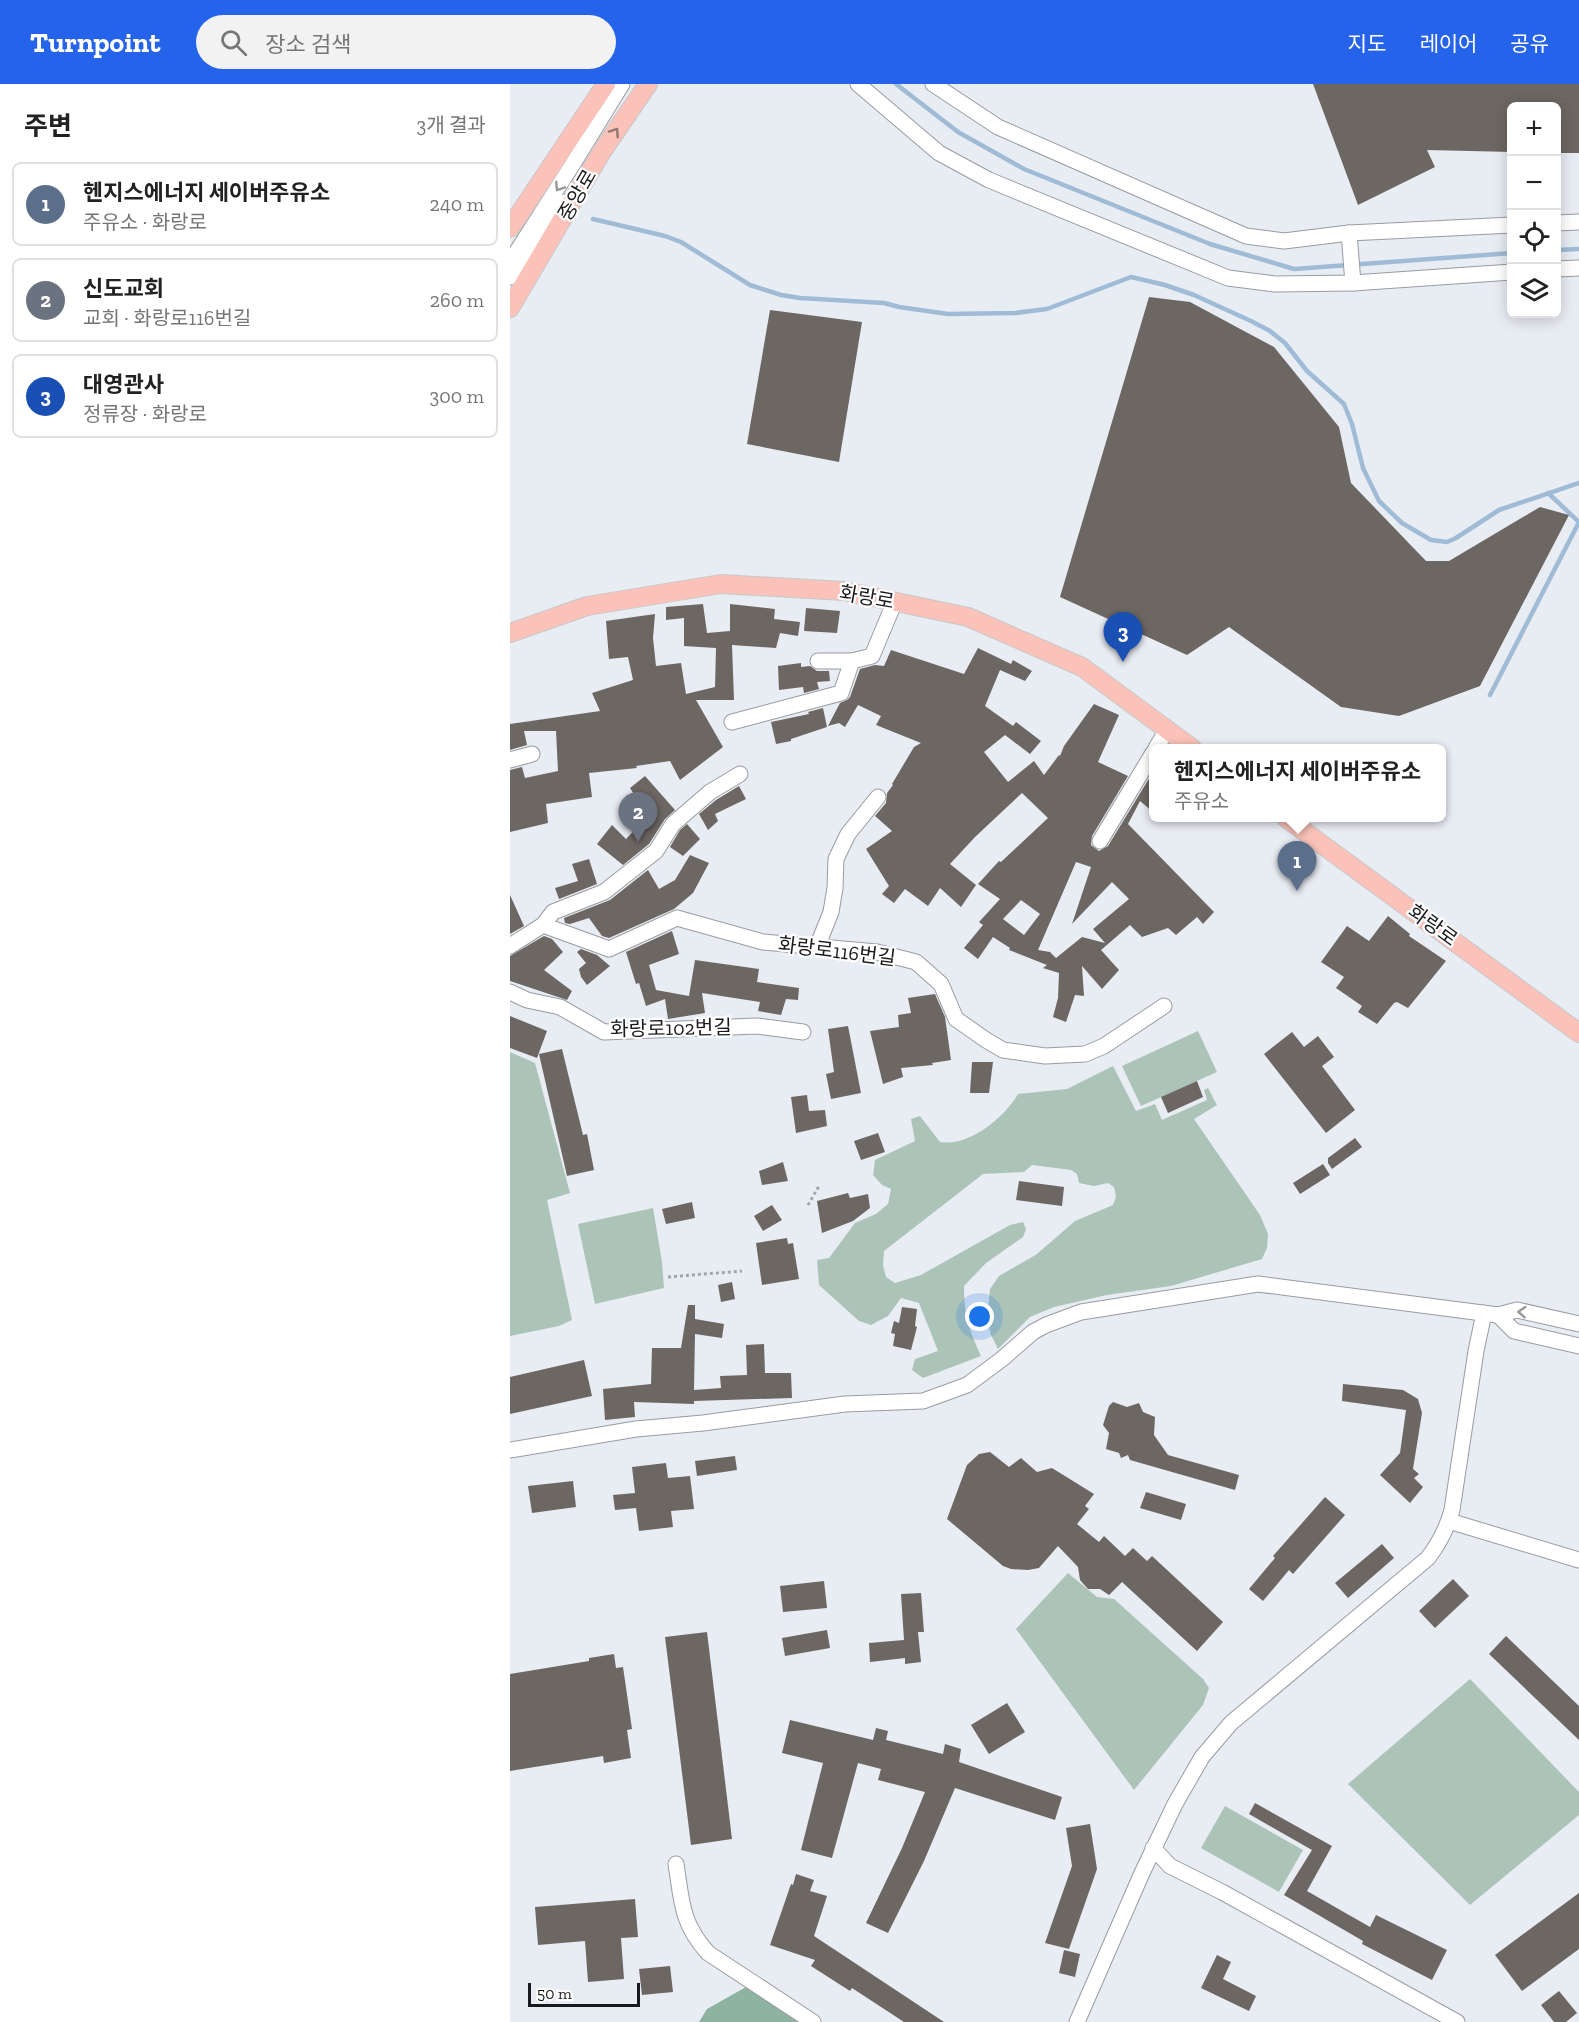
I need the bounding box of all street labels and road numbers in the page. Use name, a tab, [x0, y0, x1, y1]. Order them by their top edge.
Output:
street label: 중앙로	[553, 165, 601, 225]
street label: 화랑로	[838, 580, 896, 614]
street label: 화랑로	[1404, 899, 1462, 951]
street label: 화랑로116번길	[777, 932, 897, 970]
street label: 화랑로102번길	[610, 1015, 732, 1041]

